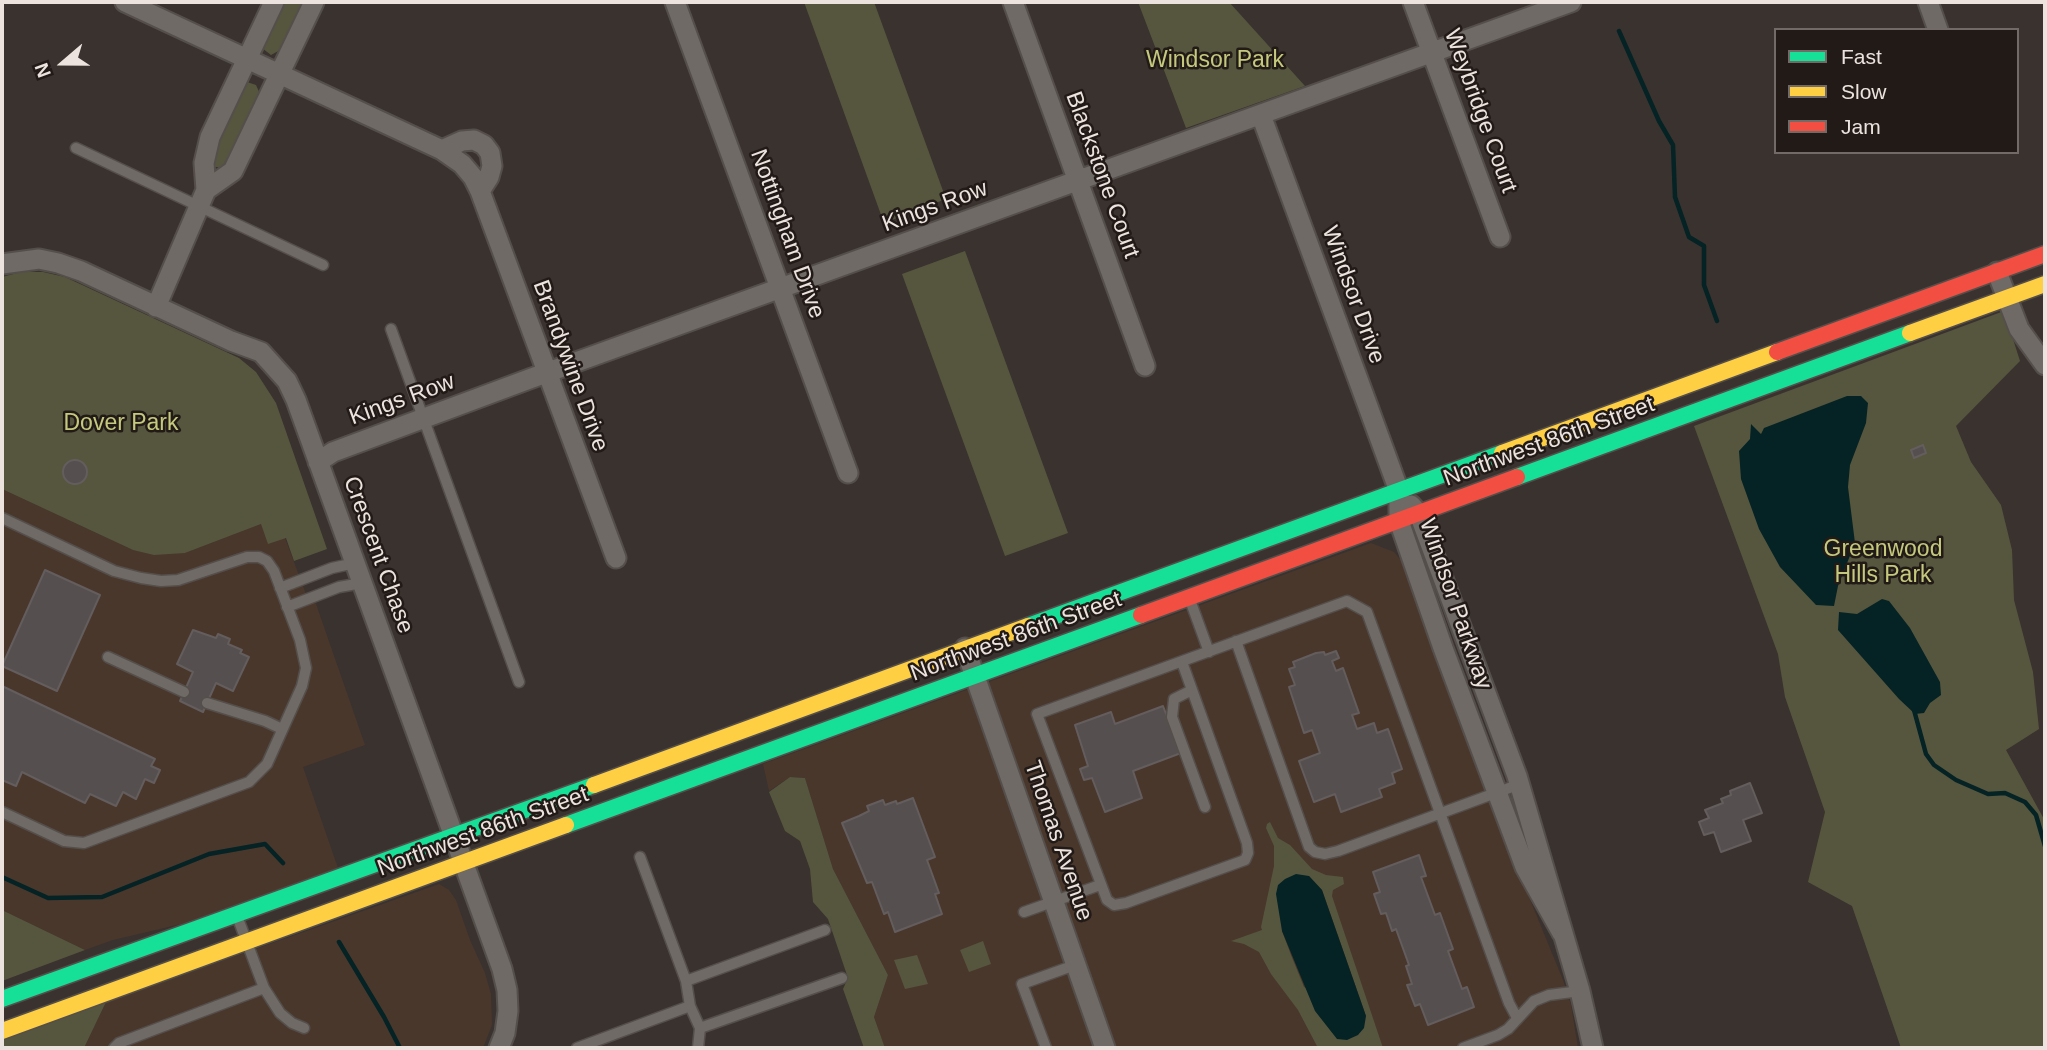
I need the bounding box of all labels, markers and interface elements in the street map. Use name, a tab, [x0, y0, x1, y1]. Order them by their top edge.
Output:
street label: Weybridge Court	[1438, 25, 1522, 197]
north arrow	[28, 28, 98, 98]
legend	[1774, 28, 2019, 154]
text: Fast	[1841, 45, 1882, 68]
park label: Windsor Park	[1146, 47, 1284, 75]
text: N	[31, 60, 55, 80]
text: Slow	[1841, 80, 1887, 103]
street label: Blackstone Court	[1059, 88, 1145, 262]
text: Jam	[1841, 115, 1881, 138]
street label: Nottingham Drive	[744, 146, 830, 322]
street label: Kings Row	[879, 175, 991, 239]
street label: Windsor Drive	[1315, 222, 1391, 368]
street label: Brandywine Drive	[526, 277, 614, 455]
street label: Kings Row	[346, 368, 458, 432]
street label: Northwest 86th Street	[1440, 391, 1658, 493]
park label: Dover Park	[63, 410, 179, 438]
street label: Crescent Chase	[337, 473, 419, 637]
street label: Windsor Parkway	[1413, 515, 1497, 693]
park label: Greenwood Hills Park	[1824, 536, 1942, 590]
street label: Northwest 86th Street	[907, 586, 1125, 688]
street label: Thomas Avenue	[1018, 758, 1098, 924]
street label: Northwest 86th Street	[374, 781, 592, 883]

